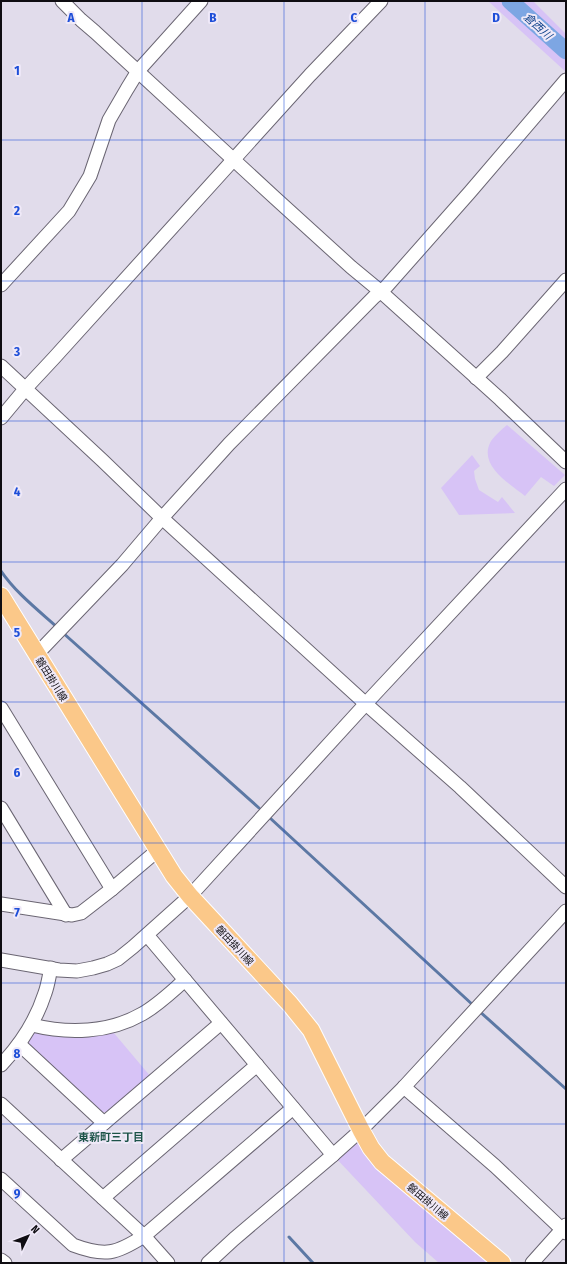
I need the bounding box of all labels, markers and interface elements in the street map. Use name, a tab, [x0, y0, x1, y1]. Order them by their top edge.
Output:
text: A	[66, 10, 75, 25]
text: B	[209, 10, 217, 25]
text: C	[351, 10, 358, 25]
text: D	[492, 10, 500, 25]
water label: 倉西川	[521, 11, 555, 43]
text: 1	[14, 63, 20, 78]
text: 2	[13, 203, 20, 218]
text: 3	[13, 344, 20, 359]
text: 4	[14, 484, 21, 499]
text: 5	[14, 625, 20, 640]
street label: 磐田掛川線	[33, 655, 69, 704]
text: 6	[14, 765, 21, 780]
text: 7	[14, 905, 20, 920]
street label: 磐田掛川線	[213, 923, 256, 968]
text: 8	[14, 1046, 21, 1061]
district label: 東新町三丁目	[78, 1131, 144, 1144]
street label: 磐田掛川線	[404, 1181, 450, 1222]
text: 9	[14, 1186, 21, 1201]
north arrow	[8, 1216, 48, 1256]
text: N	[28, 1223, 42, 1236]

